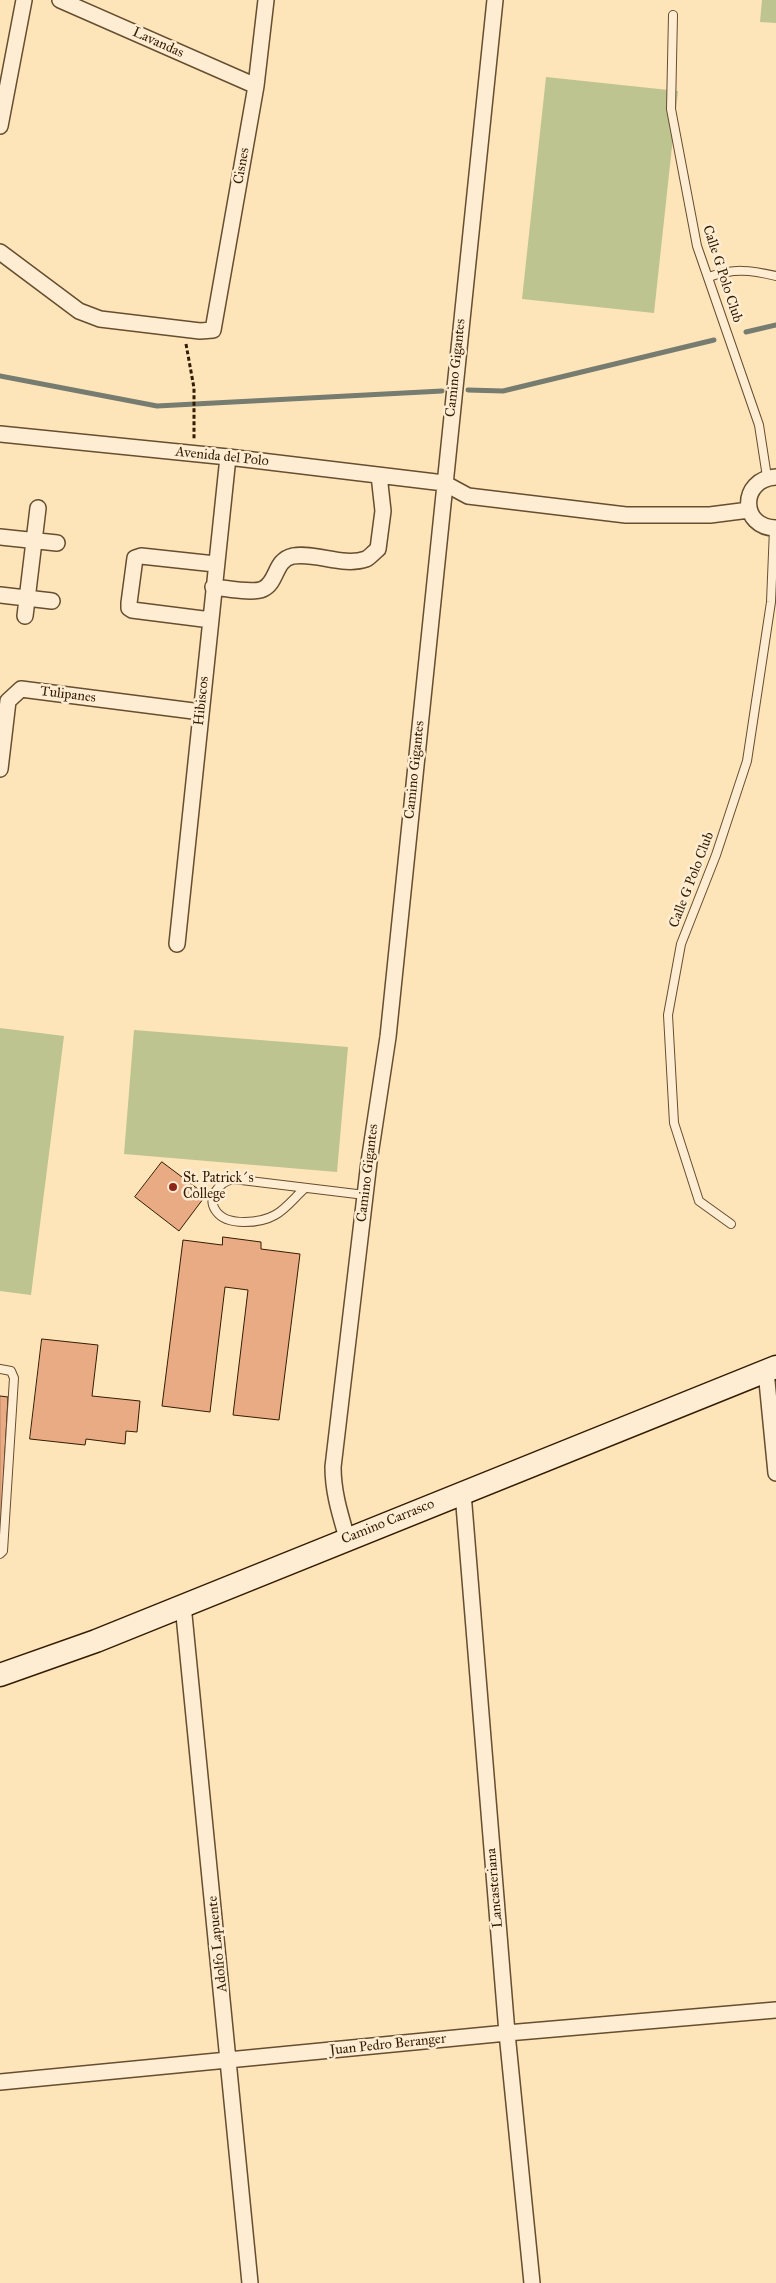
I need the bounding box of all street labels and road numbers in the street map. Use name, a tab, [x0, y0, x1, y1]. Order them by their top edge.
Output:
street label: Lavandas	[130, 24, 186, 62]
street label: Cisnes	[231, 146, 253, 186]
street label: Calle G Polo Club	[698, 223, 746, 325]
street label: Camino Gigantes	[442, 318, 470, 418]
street label: Avenida del Polo	[174, 444, 270, 470]
street label: Hibiscos	[191, 675, 213, 727]
street label: Tulipanes	[39, 683, 97, 707]
street label: Camino Gigantes	[401, 720, 429, 820]
street label: Calle G Polo Club	[666, 830, 718, 930]
street label: Camino Gigantes	[354, 1123, 382, 1223]
street label: Camino Carrasco	[339, 1496, 437, 1548]
street label: Lancasteriana	[483, 1847, 507, 1929]
street label: Adolfo Lapuente	[205, 1895, 231, 1993]
street label: Juan Pedro Beranger	[329, 2031, 447, 2059]

